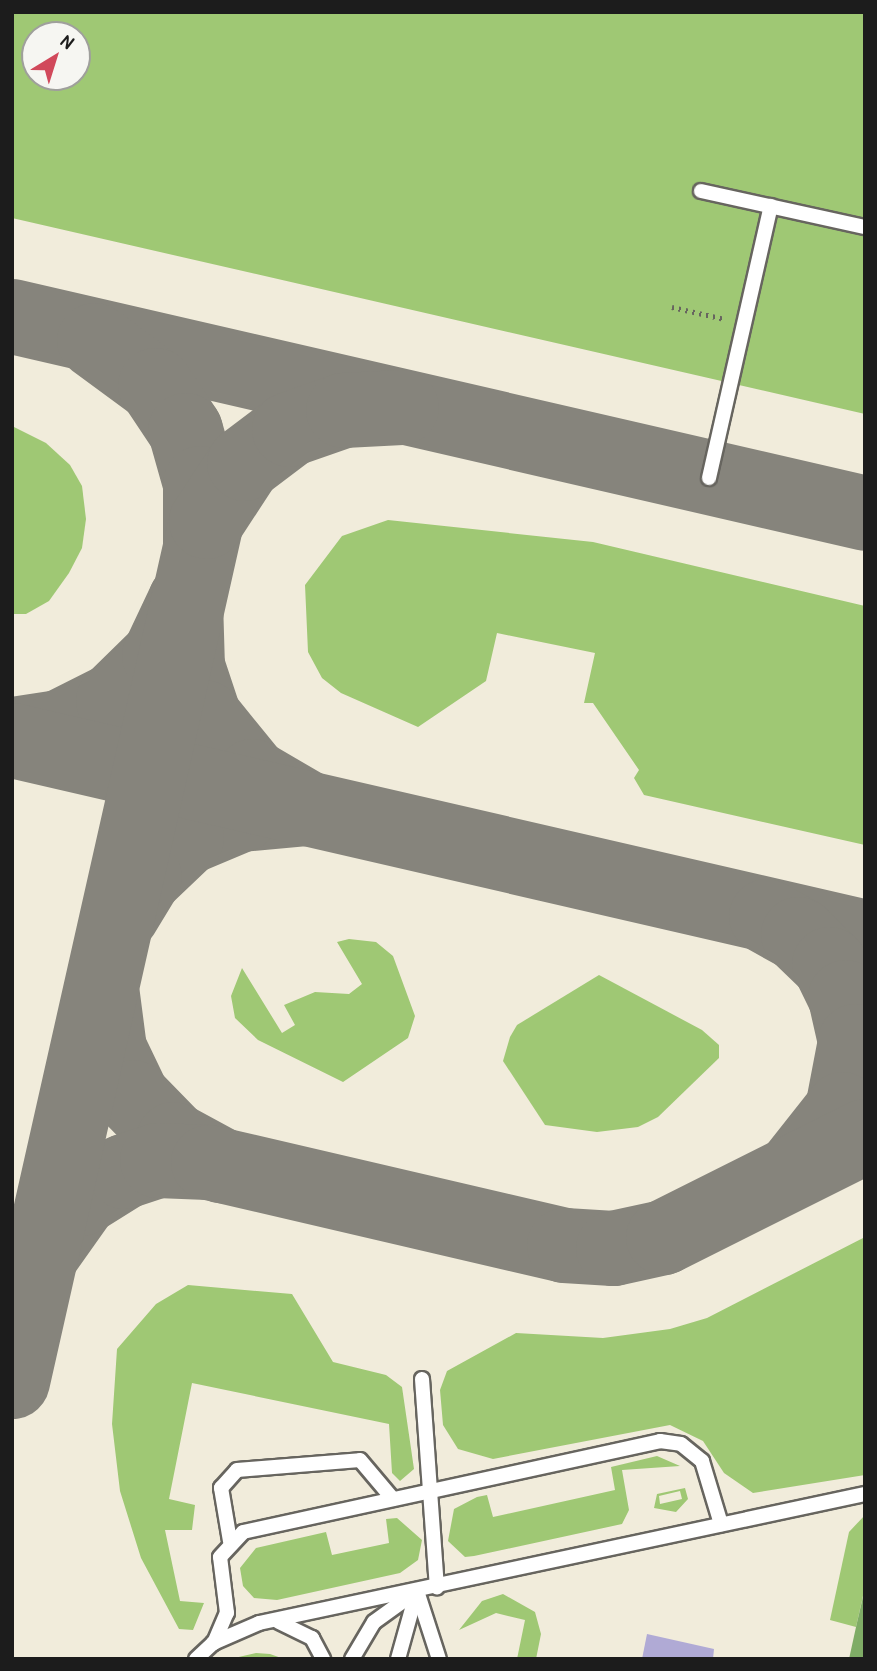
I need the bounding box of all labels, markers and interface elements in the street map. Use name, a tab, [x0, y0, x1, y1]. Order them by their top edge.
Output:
north arrow	[21, 21, 91, 91]
text: N	[56, 28, 80, 54]

